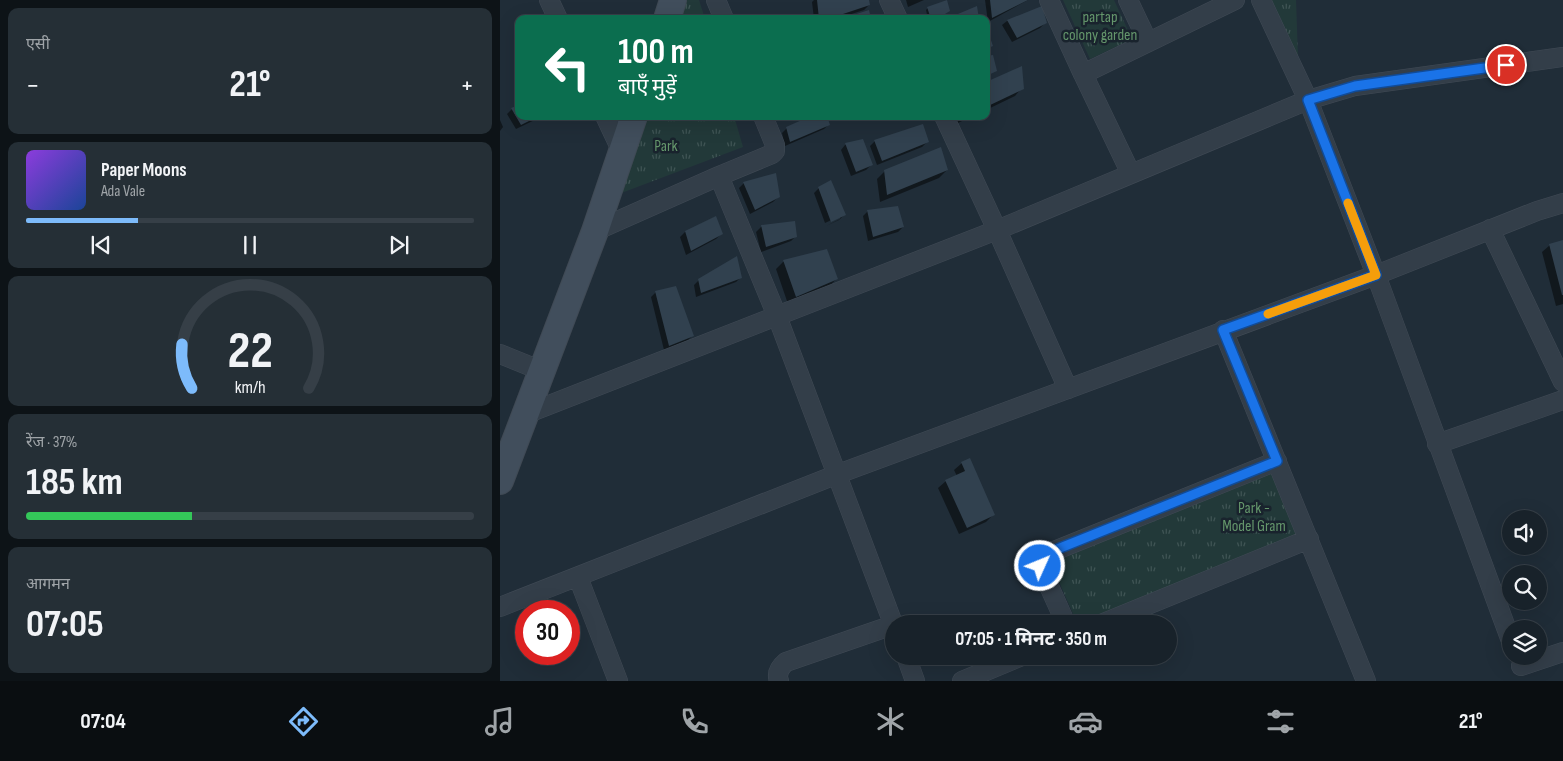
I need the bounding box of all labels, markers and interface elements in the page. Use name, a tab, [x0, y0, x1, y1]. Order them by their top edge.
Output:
park label: partap colony garden	[1063, 8, 1137, 45]
text: 100 m	[618, 31, 694, 74]
text: एसी	[26, 35, 50, 54]
icon: left	[535, 35, 600, 100]
pin	[1485, 44, 1527, 86]
icon: arrive	[1492, 51, 1520, 79]
text: 21°	[229, 62, 271, 107]
text: −	[26, 69, 40, 102]
text: +	[460, 69, 474, 102]
text: बाएँ मुड़ें	[618, 74, 677, 101]
park label: Park	[654, 137, 678, 156]
text: Paper Moons	[101, 159, 187, 182]
text: Ada Vale	[101, 182, 145, 201]
icon: previous	[87, 231, 115, 259]
icon: pause	[236, 231, 264, 259]
icon: next	[385, 231, 413, 259]
text: 22	[227, 320, 273, 383]
text: km/h	[235, 377, 265, 398]
text: रेंज · 37%	[26, 433, 77, 452]
text: 185 km	[26, 460, 123, 505]
park label: Park - Model Gram	[1222, 499, 1286, 536]
map controls	[1502, 510, 1547, 665]
button: sound	[1502, 510, 1547, 555]
position arrow	[1013, 539, 1065, 591]
button: search	[1502, 565, 1547, 610]
text: आगमन	[26, 575, 70, 594]
speed limit sign: 30	[515, 600, 580, 665]
text: 07:05	[26, 602, 104, 647]
button: layers	[1502, 620, 1547, 665]
text: 07:05 · 1 मिनट · 350 m	[955, 628, 1107, 651]
icon: directions	[286, 704, 321, 739]
icon: music	[482, 704, 517, 739]
icon: phone	[677, 704, 712, 739]
icon: climate	[873, 704, 908, 739]
icon: car	[1068, 704, 1103, 739]
icon: filters	[1263, 704, 1298, 739]
text: 07:04	[80, 708, 126, 735]
text: 21°	[1459, 708, 1483, 735]

